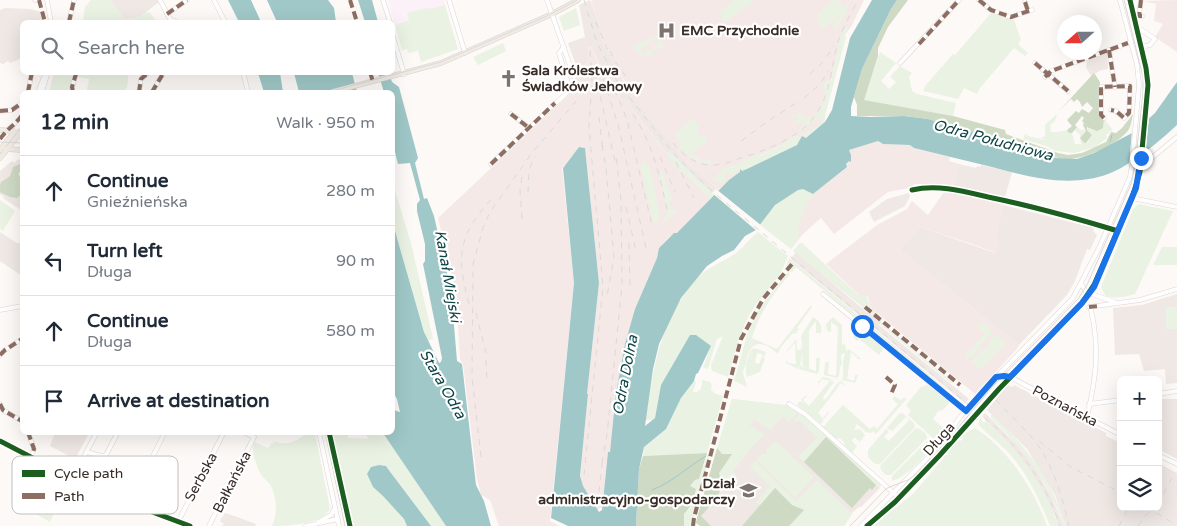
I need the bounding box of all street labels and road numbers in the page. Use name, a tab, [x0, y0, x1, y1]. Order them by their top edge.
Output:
street label: Poznańska	[1029, 382, 1101, 430]
street label: Długa	[920, 419, 958, 459]
street label: Bałkańska	[209, 448, 255, 516]
street label: Serbska	[181, 450, 221, 504]

